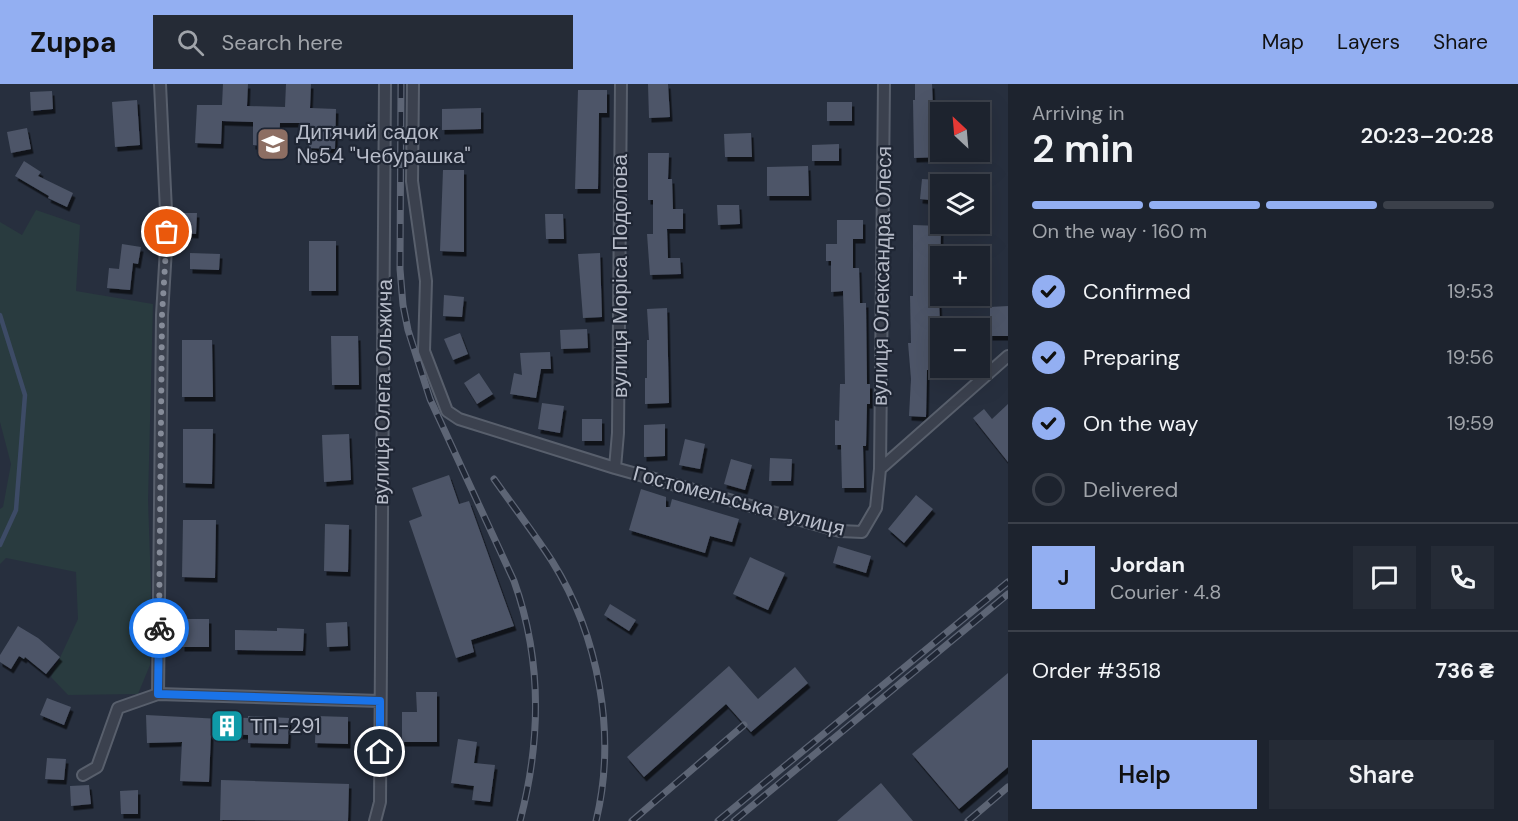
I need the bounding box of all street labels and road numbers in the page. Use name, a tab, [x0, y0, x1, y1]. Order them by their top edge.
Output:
street label: вулиця Олександра Олеся	[866, 146, 898, 406]
street label: вулиця Моріса Подолова	[606, 154, 634, 398]
street label: вулиця Олега Ольжича	[367, 279, 399, 505]
street label: Гостомельська вулиця	[630, 459, 848, 543]

